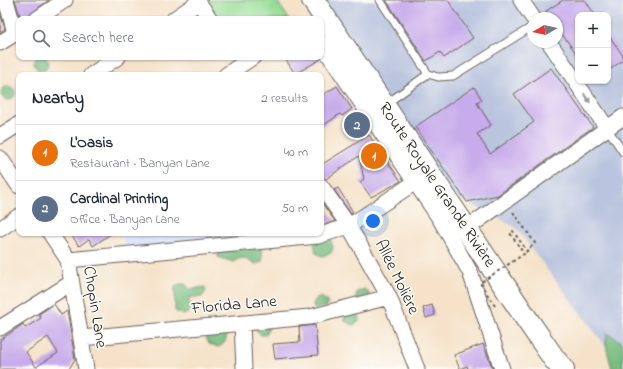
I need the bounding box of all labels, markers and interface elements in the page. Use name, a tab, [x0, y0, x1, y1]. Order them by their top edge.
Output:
north arrow	[527, 12, 563, 48]
map controls	[575, 12, 611, 84]
button: +	[575, 12, 611, 48]
search box	[16, 16, 324, 60]
icon: search	[30, 27, 52, 49]
text: Search here	[62, 27, 134, 49]
button: −	[575, 48, 611, 84]
text: Nearby	[32, 86, 84, 111]
text: 2 results	[261, 89, 308, 108]
one-way arrow	[583, 92, 590, 104]
street label: Route Royale Grande Rivière	[371, 97, 502, 274]
pin: 2	[344, 110, 370, 140]
text: L'Oasis	[70, 132, 113, 154]
pin: 1	[361, 141, 387, 171]
text: 1	[43, 143, 47, 162]
text: 40 m	[284, 143, 308, 162]
text: Restaurant · Banyan Lane	[70, 154, 210, 173]
text: Cardinal Printing	[70, 188, 168, 210]
text: 2	[42, 199, 48, 218]
text: 50 m	[282, 199, 308, 218]
text: Office · Banyan Lane	[70, 210, 180, 229]
your location	[363, 211, 383, 231]
street label: Allée Molière	[368, 235, 426, 319]
street label: Chopin Lane	[76, 264, 114, 350]
street label: Florida Lane	[189, 289, 278, 321]

